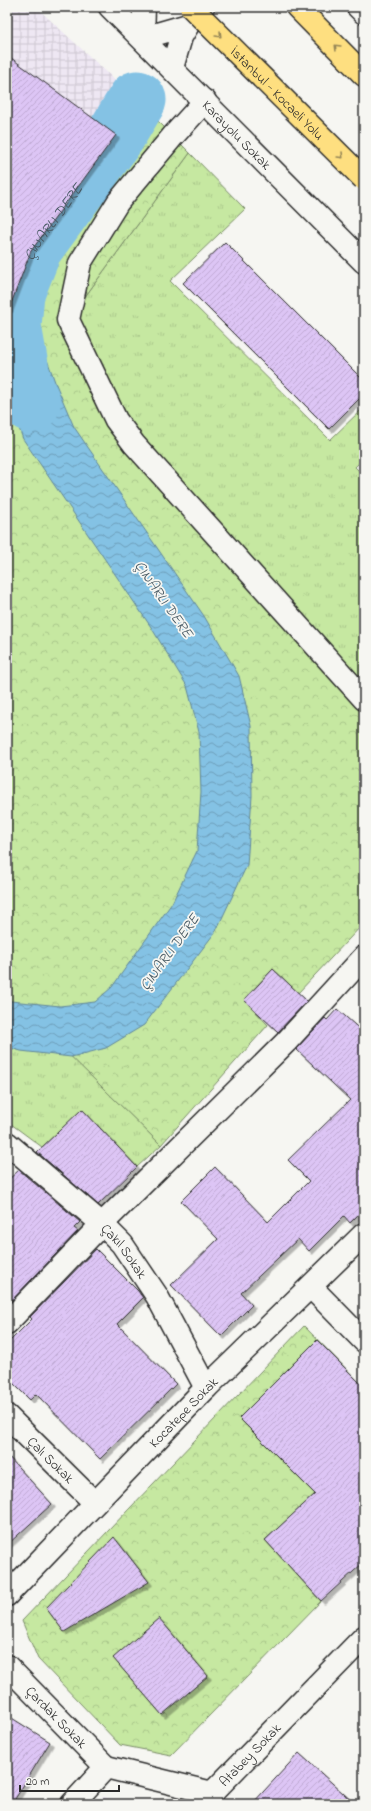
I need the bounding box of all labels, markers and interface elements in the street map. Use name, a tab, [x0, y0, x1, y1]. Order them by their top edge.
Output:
one-way arrow	[214, 30, 222, 37]
street label: İstanbul - Kocaeli Yolu	[225, 42, 328, 146]
one-way arrow	[334, 44, 342, 52]
street label: Karayolu Sokak	[196, 96, 276, 176]
one-way arrow	[336, 151, 344, 159]
water label: ÇINARLI DERE	[19, 178, 90, 264]
water label: ÇINARLI DERE	[128, 557, 199, 644]
water label: ÇINARLI DERE	[135, 908, 206, 995]
street label: Çakıl Sokak	[95, 1219, 152, 1284]
street label: Kocatepe Sokak	[145, 1372, 224, 1453]
street label: Çalı Sokak	[22, 1432, 79, 1490]
street label: Çardak Sokak	[20, 1682, 92, 1754]
street label: Atabey Sokak	[215, 1718, 287, 1792]
scale bar	[20, 1767, 119, 1793]
text: 20 m	[26, 1773, 49, 1791]

